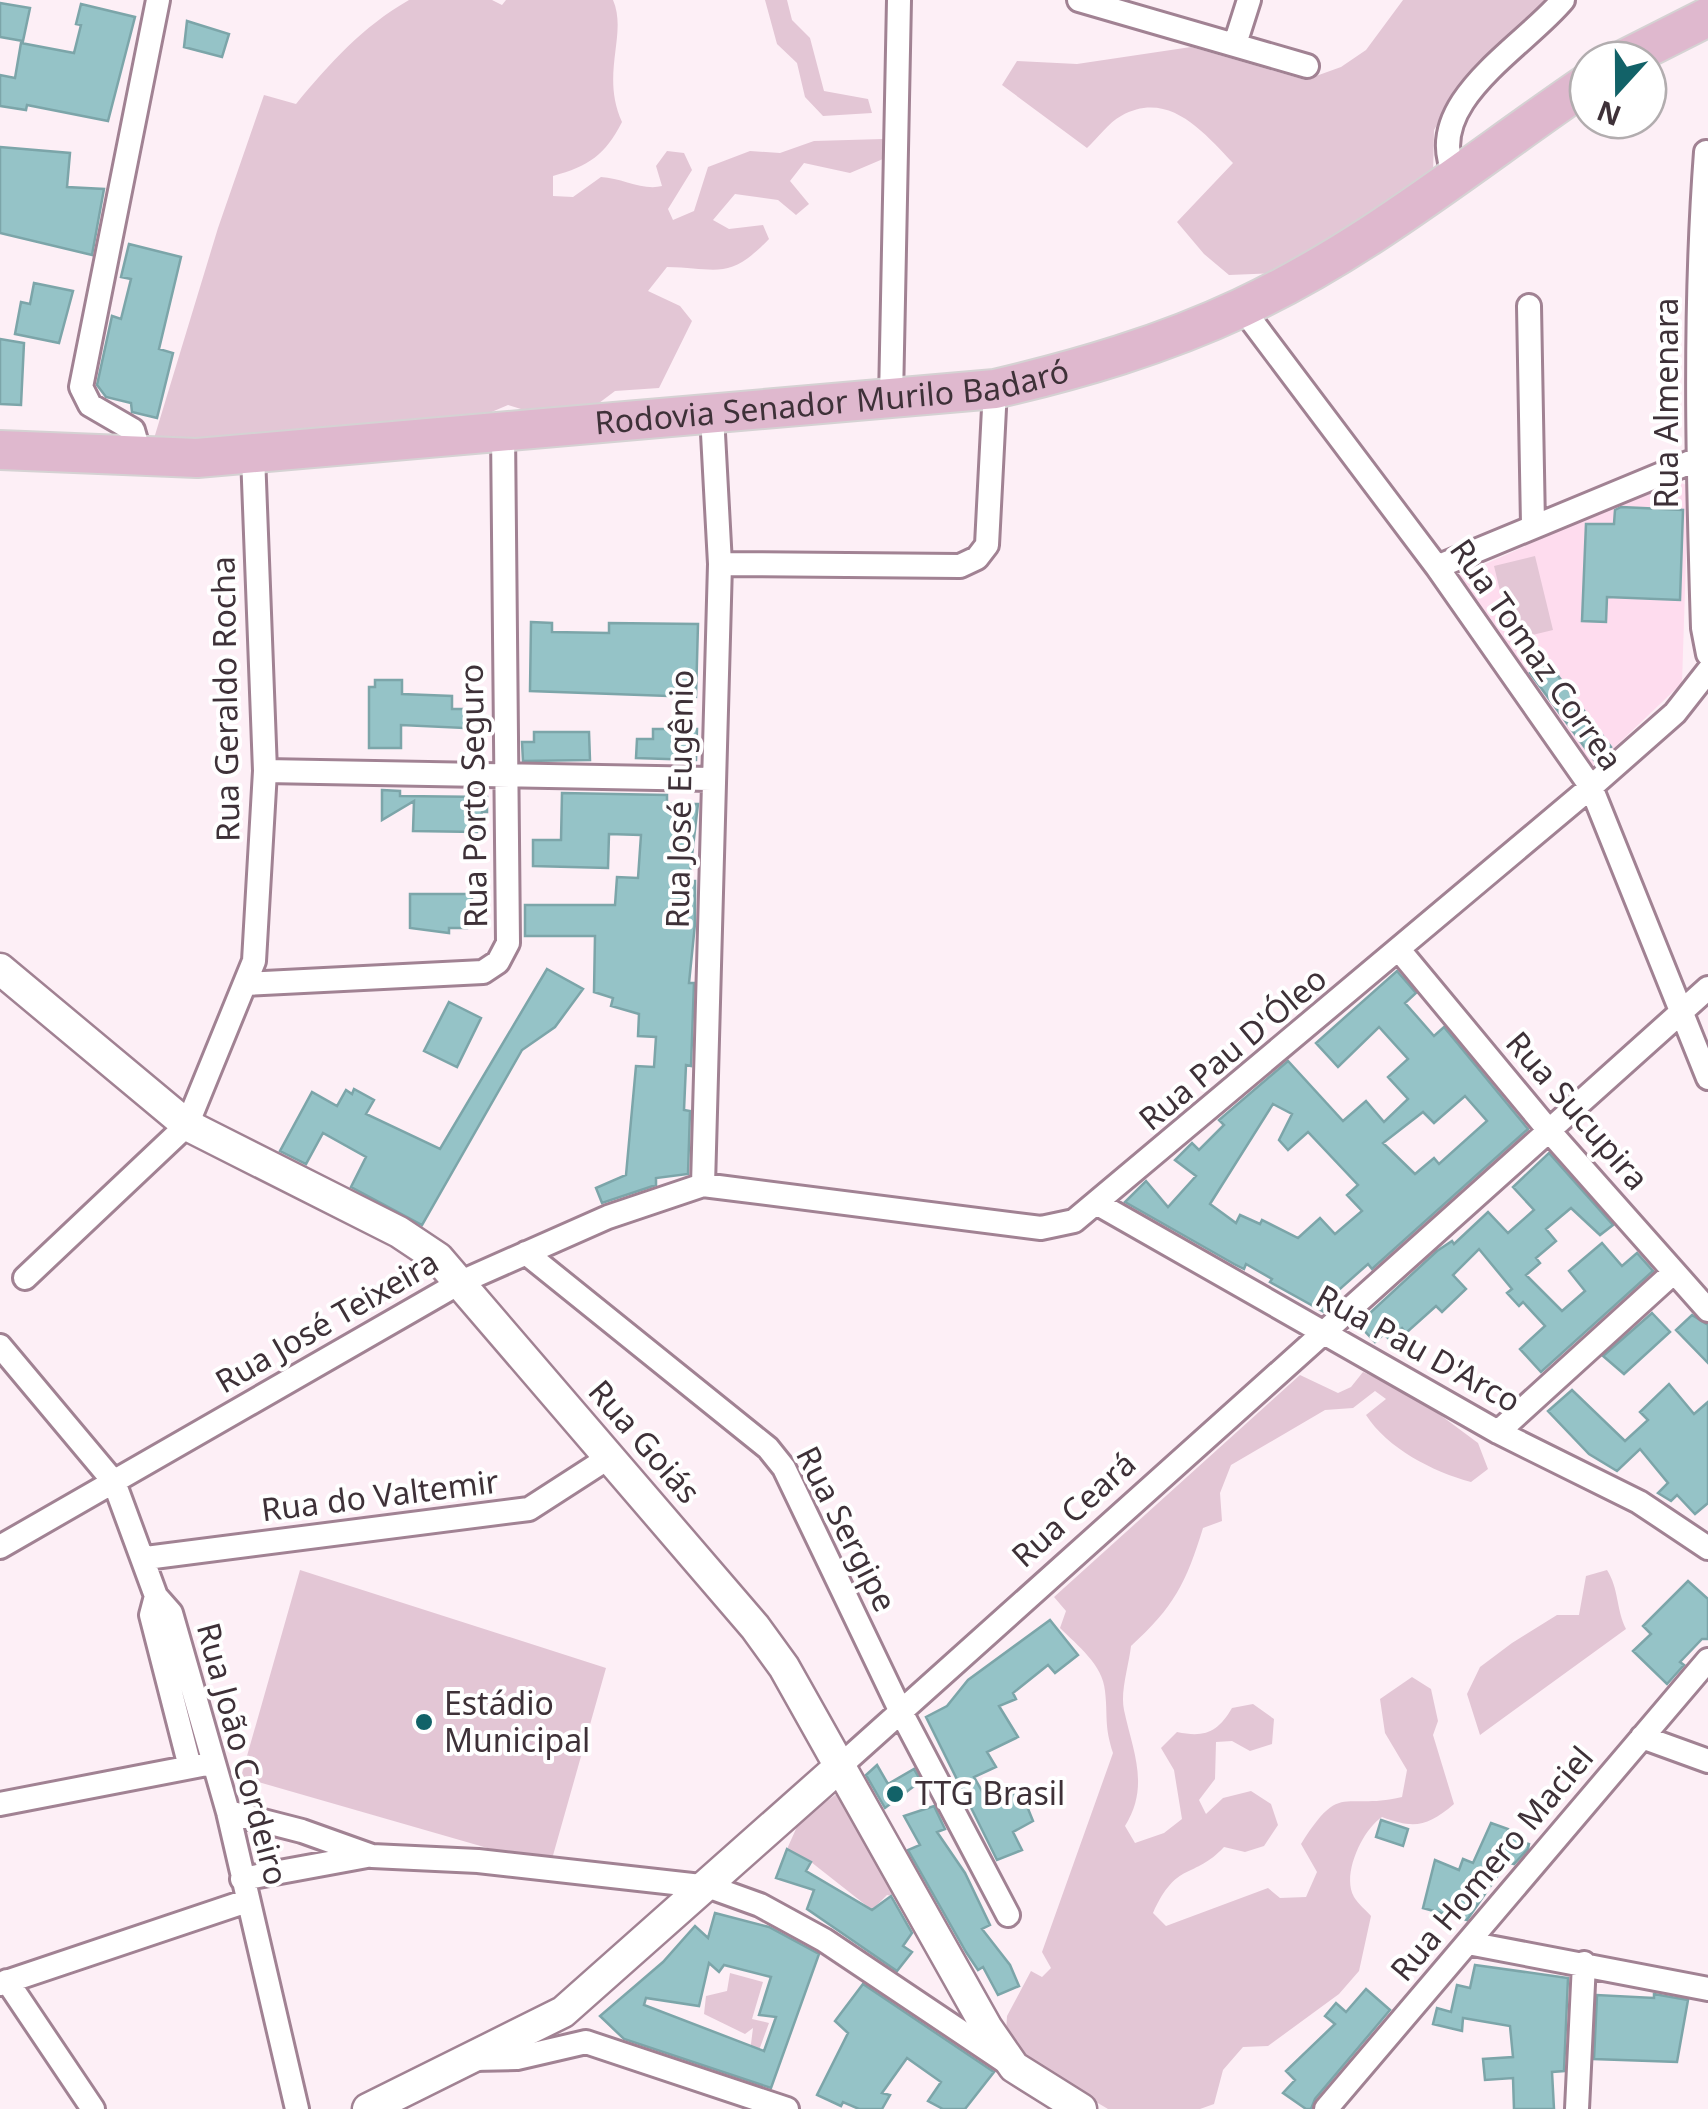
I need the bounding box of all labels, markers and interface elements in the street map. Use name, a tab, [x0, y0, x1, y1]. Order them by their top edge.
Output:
north arrow	[1568, 40, 1668, 140]
text: N	[1591, 92, 1626, 136]
street label: Rua Almenara	[1644, 298, 1687, 508]
street label: Rodovia Senador Murilo Badaró	[593, 348, 1073, 444]
street label: Rua Tomaz Correa	[1441, 530, 1633, 778]
street label: Rua Geraldo Rocha	[201, 556, 248, 842]
street label: Rua Porto Seguro	[449, 664, 496, 928]
street label: Rua José Eugênio	[655, 669, 702, 929]
street label: Rua Pau D'Óleo	[1129, 957, 1335, 1139]
street label: Rua Sucupira	[1497, 1022, 1659, 1198]
street label: Rua José Teixeira	[207, 1239, 446, 1402]
street label: Rua Pau D'Arco	[1309, 1274, 1529, 1422]
street label: Rua Goiás	[580, 1370, 711, 1512]
street label: Rua Sergipe	[787, 1438, 907, 1618]
street label: Rua Ceará	[1002, 1442, 1144, 1576]
street label: Rua do Valtemir	[259, 1459, 501, 1530]
street label: Rua João Cordeiro	[188, 1618, 299, 1889]
place label: Estádio Municipal	[444, 1681, 590, 1761]
marker: Estádio Municipal	[413, 1711, 435, 1733]
street label: Rua Homero Maciel	[1380, 1737, 1602, 1990]
place label: TTG Brasil	[915, 1771, 1065, 1814]
marker: TTG Brasil	[884, 1783, 906, 1805]

